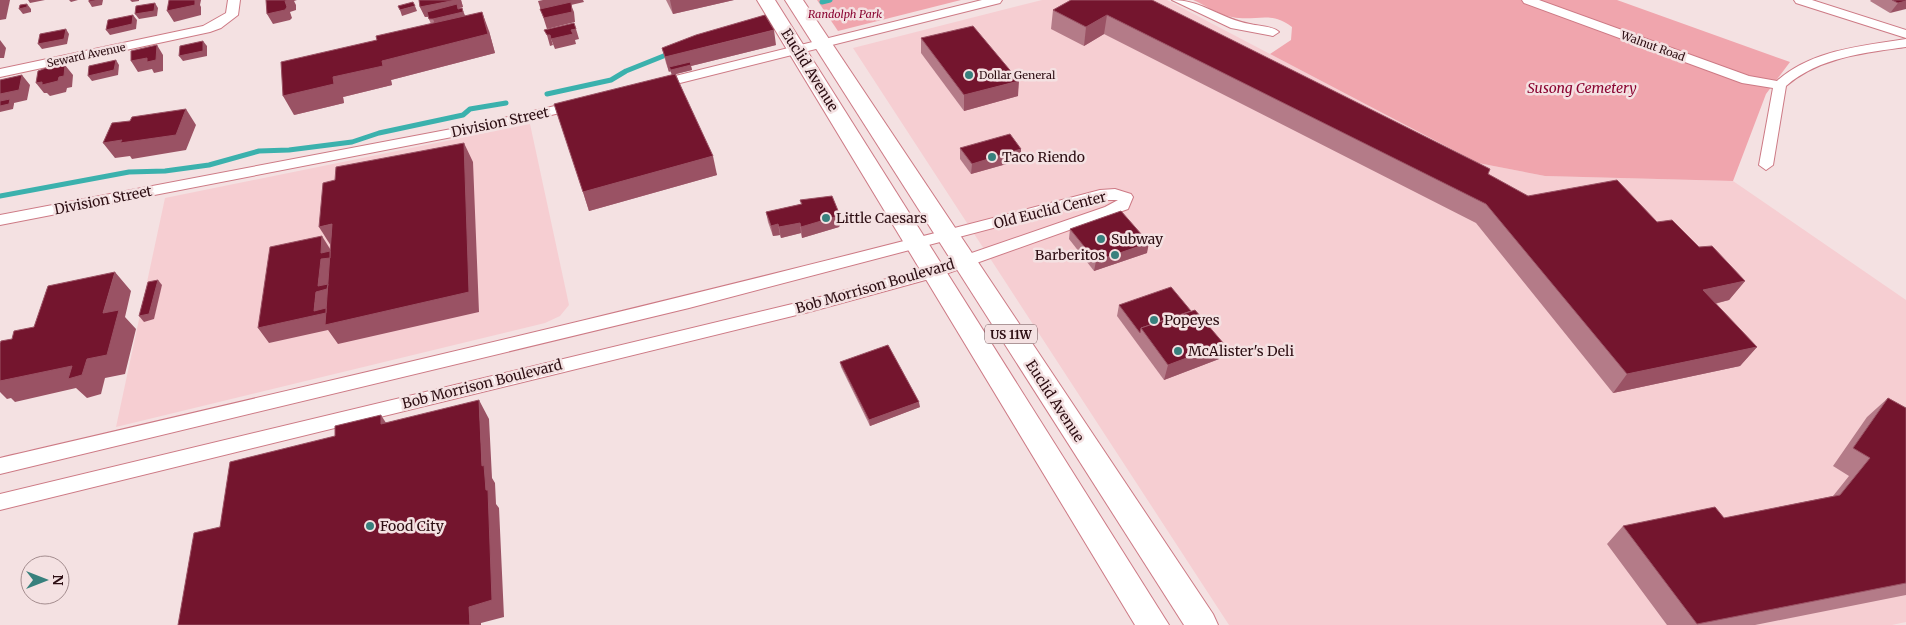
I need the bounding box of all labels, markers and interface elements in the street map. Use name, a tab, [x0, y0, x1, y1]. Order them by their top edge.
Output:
park label: Randolph Park	[808, 7, 882, 21]
street label: Euclid Avenue	[777, 25, 843, 115]
street label: Walnut Road	[1618, 28, 1687, 64]
street label: Seward Avenue	[45, 40, 127, 70]
place label: Dollar General	[979, 68, 1056, 82]
marker: Dollar General	[963, 69, 975, 81]
park label: Susong Cemetery	[1527, 79, 1637, 97]
street label: Division Street	[450, 103, 551, 141]
place label: Taco Riendo	[1002, 148, 1085, 166]
marker: Taco Riendo	[986, 151, 998, 163]
street label: Division Street	[53, 182, 154, 218]
street label: Old Euclid Center	[992, 187, 1108, 233]
place label: Little Caesars	[836, 209, 927, 227]
marker: Little Caesars	[820, 212, 832, 224]
place label: Subway	[1111, 230, 1164, 248]
marker: Subway	[1095, 233, 1107, 245]
place label: Barberitos	[1035, 246, 1105, 264]
marker: Barberitos	[1109, 249, 1121, 261]
street label: Bob Morrison Boulevard	[794, 255, 957, 317]
place label: Popeyes	[1164, 311, 1220, 329]
marker: Popeyes	[1148, 314, 1160, 326]
road number: US 11W	[985, 324, 1037, 344]
place label: McAlister's Deli	[1188, 342, 1294, 360]
marker: McAlister's Deli	[1172, 345, 1184, 357]
street label: Bob Morrison Boulevard	[400, 355, 564, 413]
street label: Euclid Avenue	[1022, 357, 1088, 445]
place label: Food City	[380, 517, 445, 535]
marker: Food City	[364, 520, 376, 532]
north arrow	[20, 555, 70, 605]
text: N	[49, 574, 67, 586]

